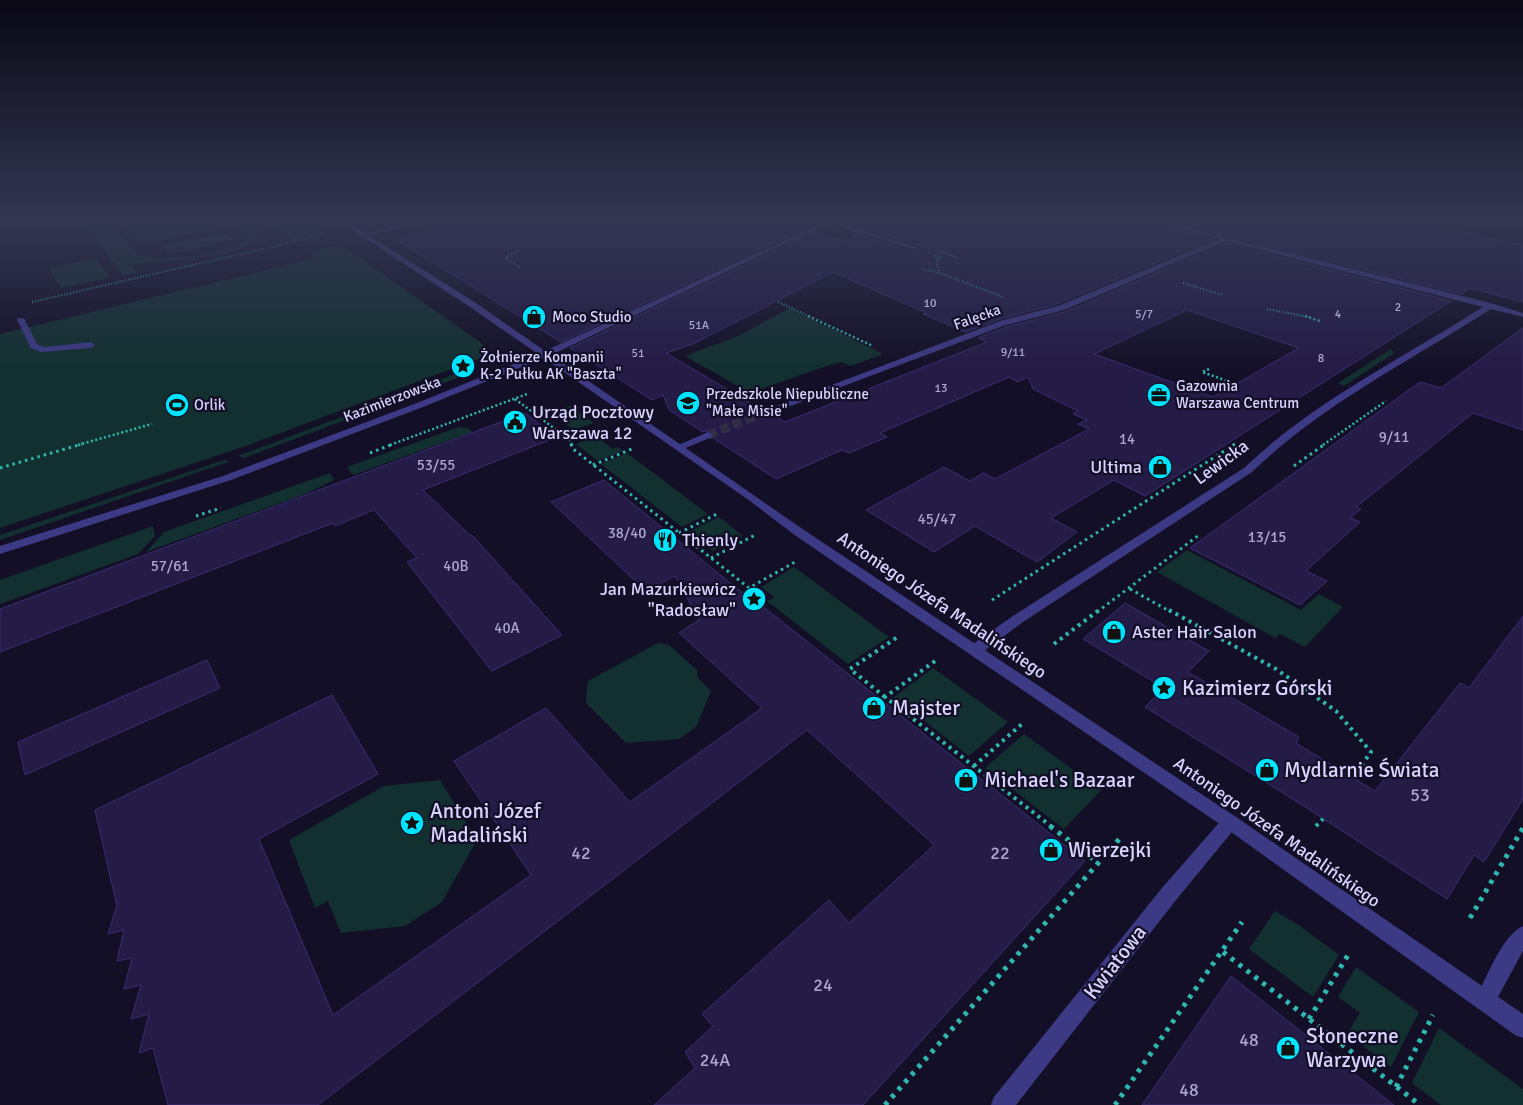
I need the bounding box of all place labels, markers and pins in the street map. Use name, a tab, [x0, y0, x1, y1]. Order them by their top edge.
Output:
shop icon: Moco Studio	[521, 304, 547, 330]
place label: Moco Studio	[552, 308, 632, 326]
place label: Żołnierze Kompanii K-2 Pułku AK "Baszta"	[480, 348, 622, 383]
place icon: Żołnierze Kompanii K-2 Pułku AK "Baszta"	[450, 353, 476, 379]
place label: Gazownia Warszawa Centrum	[1176, 377, 1299, 412]
office icon: Gazownia Warszawa Centrum	[1146, 382, 1172, 408]
place label: Przedszkole Niepubliczne "Małe Misie"	[706, 385, 869, 420]
school or university icon: Przedszkole Niepubliczne "Małe Misie"	[675, 390, 701, 416]
sports icon: Orlik	[164, 392, 190, 418]
place label: Orlik	[194, 396, 226, 414]
place label: Urząd Pocztowy Warszawa 12	[532, 401, 654, 444]
public building icon: Urząd Pocztowy Warszawa 12	[502, 409, 528, 435]
shop icon: Ultima	[1147, 454, 1173, 480]
place label: Ultima	[1090, 456, 1142, 478]
restaurant icon: Thienly	[652, 527, 678, 553]
place label: Thienly	[682, 529, 738, 551]
place label: Jan Mazurkiewicz "Radosław"	[600, 578, 736, 621]
place icon: Jan Mazurkiewicz "Radosław"	[741, 586, 767, 612]
shop icon: Aster Hair Salon	[1101, 619, 1127, 645]
place label: Aster Hair Salon	[1132, 621, 1257, 643]
place icon: Kazimierz Górski	[1151, 675, 1177, 701]
place label: Kazimierz Górski	[1182, 675, 1332, 701]
shop icon: Majster	[861, 695, 887, 721]
place label: Majster	[892, 695, 960, 721]
shop icon: Mydlarnie Świata	[1254, 757, 1280, 783]
place label: Mydlarnie Świata	[1284, 757, 1439, 783]
shop icon: Michael's Bazaar	[953, 767, 979, 793]
place label: Michael's Bazaar	[984, 767, 1135, 793]
place label: Antoni Józef Madaliński	[430, 798, 542, 848]
place icon: Antoni Józef Madaliński	[399, 810, 425, 836]
shop icon: Wierzejki	[1038, 837, 1064, 863]
place label: Wierzejki	[1068, 837, 1151, 863]
place label: Słoneczne Warzywa	[1306, 1023, 1399, 1073]
shop icon: Słoneczne Warzywa	[1275, 1035, 1301, 1061]

